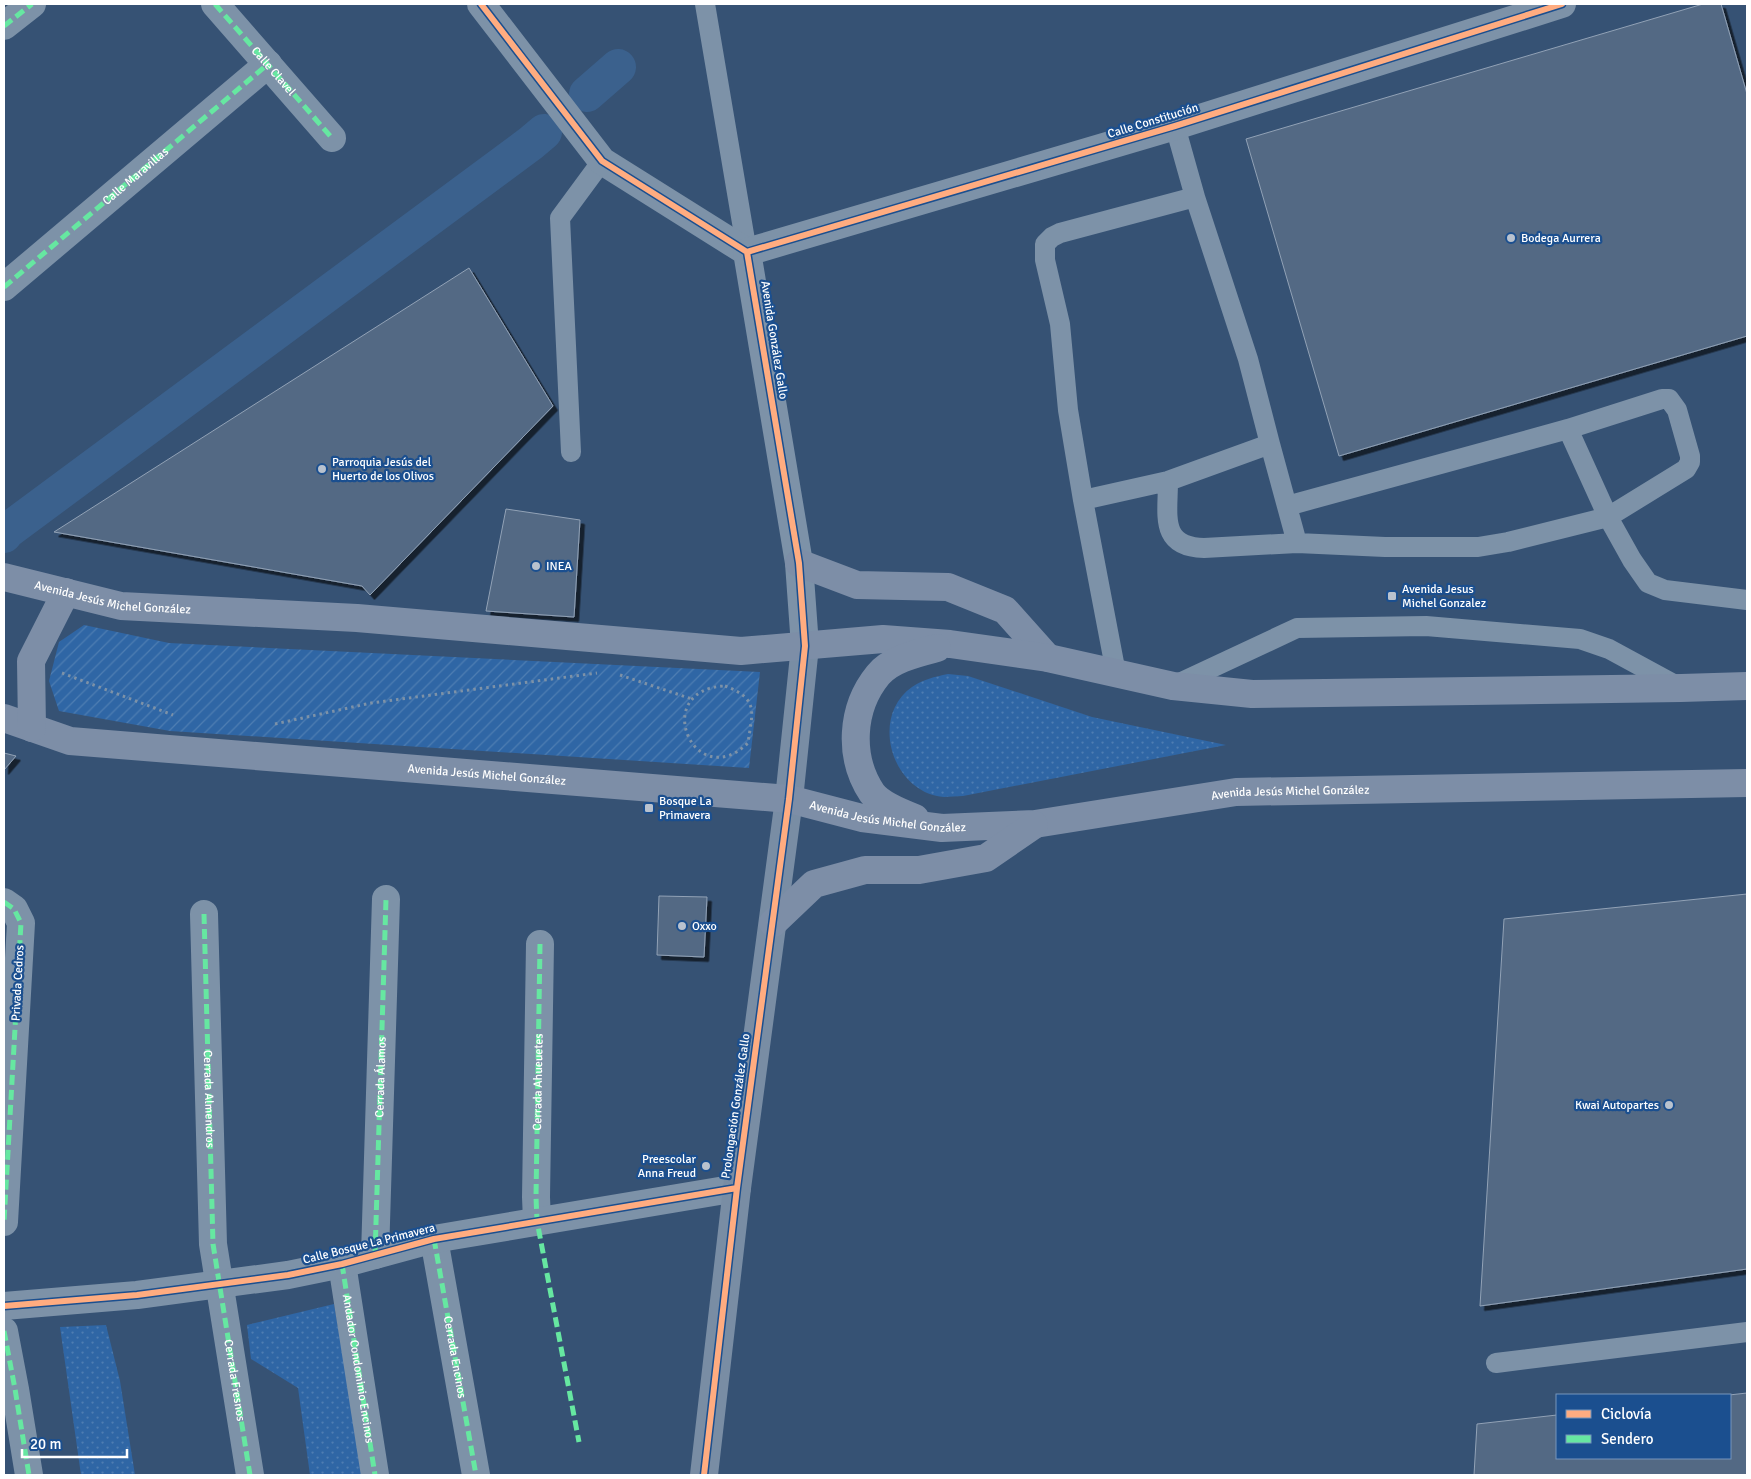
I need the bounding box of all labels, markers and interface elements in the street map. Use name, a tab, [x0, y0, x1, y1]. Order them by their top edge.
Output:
street label: Calle Clavel	[248, 43, 299, 99]
street label: Calle Constitución	[1106, 100, 1200, 142]
street label: Calle Maravillas	[99, 144, 171, 208]
place label: Bodega Aurrera	[1521, 231, 1601, 246]
marker: Bodega Aurrera	[1505, 232, 1517, 244]
street label: Avenida González Gallo	[757, 280, 791, 400]
place label: Parroquia Jesús del Huerto de los Olivos	[332, 455, 434, 484]
marker: Parroquia Jesús del Huerto de los Olivos	[316, 463, 328, 475]
place label: INEA	[546, 559, 572, 574]
marker: INEA	[530, 560, 542, 572]
street label: Avenida Jesús Michel González	[33, 577, 191, 617]
place label: Avenida Jesus Michel Gonzalez	[1402, 582, 1486, 611]
marker: Avenida Jesus Michel Gonzalez	[1386, 590, 1398, 602]
street label: Avenida Jesús Michel González	[407, 761, 566, 788]
street label: Avenida Jesús Michel González	[1210, 782, 1370, 803]
place label: Bosque La Primavera	[659, 794, 712, 823]
street label: Avenida Jesús Michel González	[808, 797, 966, 836]
marker: Bosque La Primavera	[643, 802, 655, 814]
place label: Oxxo	[692, 919, 717, 934]
marker: Oxxo	[676, 920, 688, 932]
street label: Privada Cedros	[9, 945, 27, 1021]
street label: Cerrada Ahueuetes	[530, 1033, 546, 1131]
street label: Prolongación González Gallo	[718, 1033, 754, 1179]
street label: Cerrada Álamos	[372, 1036, 389, 1118]
street label: Cerrada Almendros	[200, 1050, 218, 1148]
place label: Kwai Autopartes	[1575, 1098, 1659, 1113]
marker: Kwai Autopartes	[1663, 1099, 1675, 1111]
place label: Preescolar Anna Freud	[638, 1152, 697, 1181]
marker: Preescolar Anna Freud	[700, 1160, 712, 1172]
street label: Calle Bosque La Primavera	[301, 1220, 437, 1268]
street label: Andador Condominio Encinos	[339, 1293, 377, 1444]
street label: Cerrada Encinos	[440, 1315, 470, 1400]
street label: Cerrada Fresnos	[221, 1338, 249, 1422]
legend	[1556, 1394, 1731, 1459]
text: Ciclovía	[1601, 1405, 1652, 1423]
scale bar	[22, 1426, 128, 1458]
text: Sendero	[1601, 1430, 1654, 1448]
text: 20 m	[30, 1435, 61, 1453]

